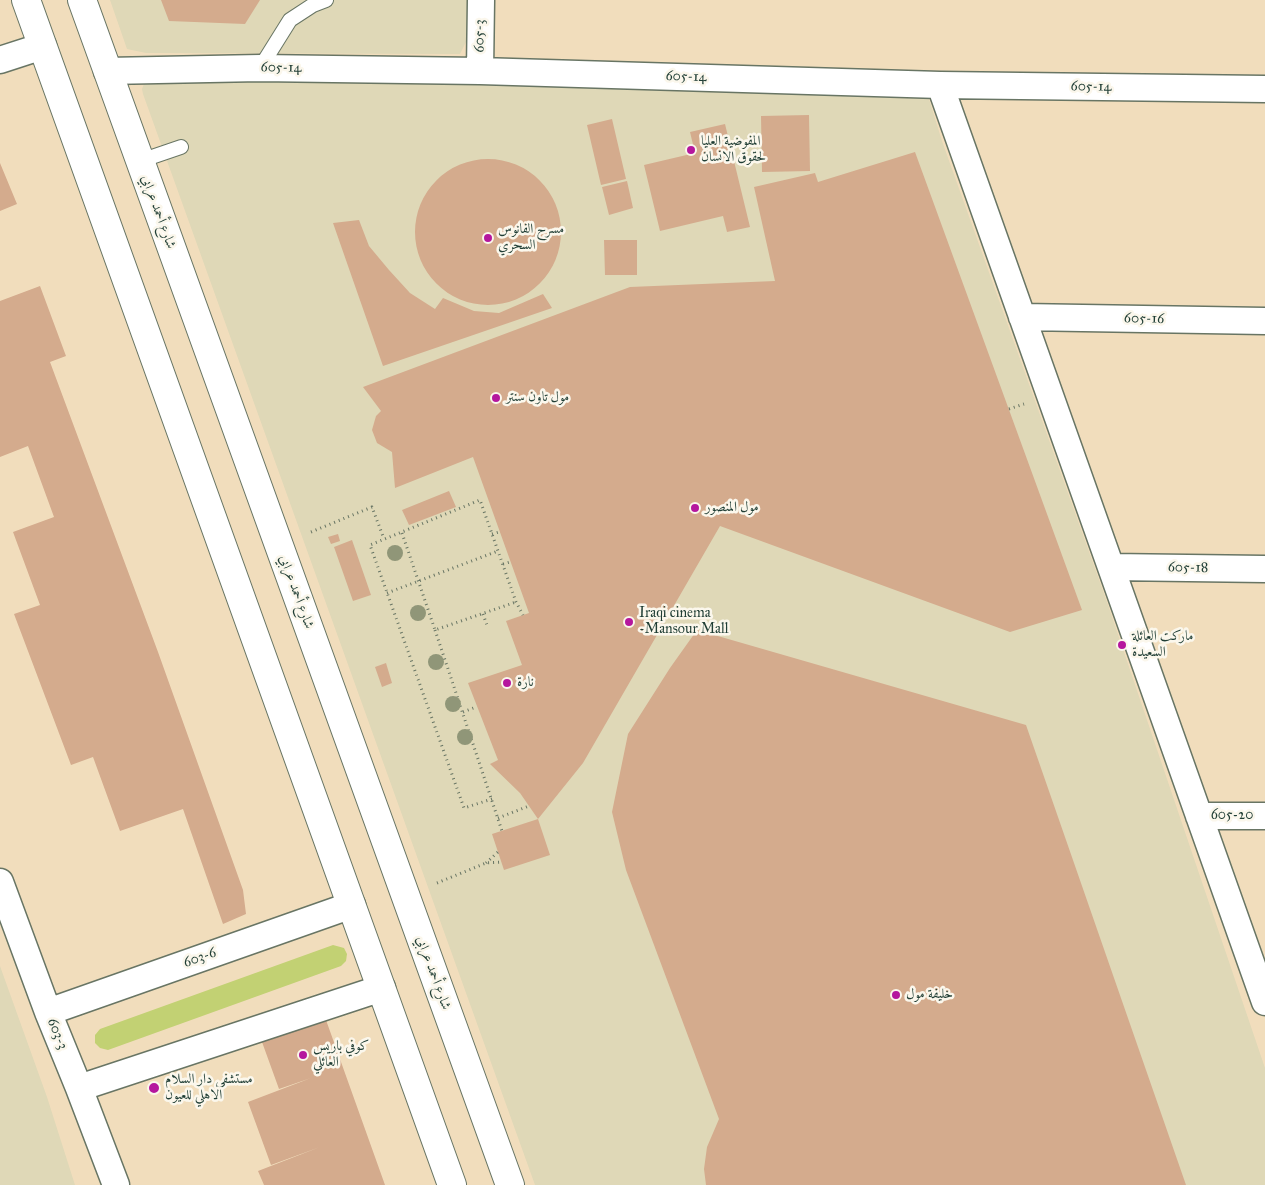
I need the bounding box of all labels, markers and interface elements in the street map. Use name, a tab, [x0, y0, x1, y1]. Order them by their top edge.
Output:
street label: 605-3	[471, 19, 489, 53]
street label: 605-14	[260, 59, 302, 77]
street label: 605-14	[665, 68, 707, 86]
street label: 605-14	[1070, 78, 1112, 96]
place label: المفوضية العليا لحقوق الانسان	[701, 134, 766, 166]
marker: المفوضية العليا لحقوق الانسان	[685, 144, 697, 156]
street label: شارع أحمد عرابي	[137, 173, 179, 251]
place label: مسرح الفانوس السحري	[498, 222, 564, 254]
marker: مسرح الفانوس السحري	[482, 232, 494, 244]
street label: 605-16	[1124, 310, 1164, 328]
place label: مول تاون سنتر	[506, 390, 569, 406]
marker: مول تاون سنتر	[490, 392, 502, 404]
place label: مول المنصور	[705, 500, 759, 516]
marker: مول المنصور	[689, 502, 701, 514]
street label: شارع أحمد عرابي	[275, 553, 317, 631]
street label: 605-18	[1168, 559, 1208, 577]
place label: Iraqi cinema -Mansour Mall	[639, 606, 729, 638]
marker: Iraqi cinema -Mansour Mall	[623, 616, 635, 628]
place label: ماركت العائلة السعيدة	[1132, 629, 1194, 662]
marker: ماركت العائلة السعيدة	[1116, 639, 1128, 651]
place label: نارة	[517, 675, 534, 691]
marker: نارة	[501, 677, 513, 689]
street label: 605-20	[1211, 808, 1253, 824]
street label: شارع أحمد عرابي	[412, 934, 454, 1012]
street label: 603-6	[181, 944, 219, 972]
place label: خليفة مول	[906, 987, 953, 1003]
marker: خليفة مول	[890, 989, 902, 1001]
street label: 603-3	[43, 1016, 71, 1052]
place label: كوفي باريس العائلي	[313, 1039, 369, 1072]
marker: كوفي باريس العائلي	[297, 1049, 309, 1061]
place label: مستشفى دار السلام الاهلي للعيون	[165, 1072, 253, 1104]
marker: مستشفى دار السلام الاهلي للعيون	[147, 1081, 161, 1095]

